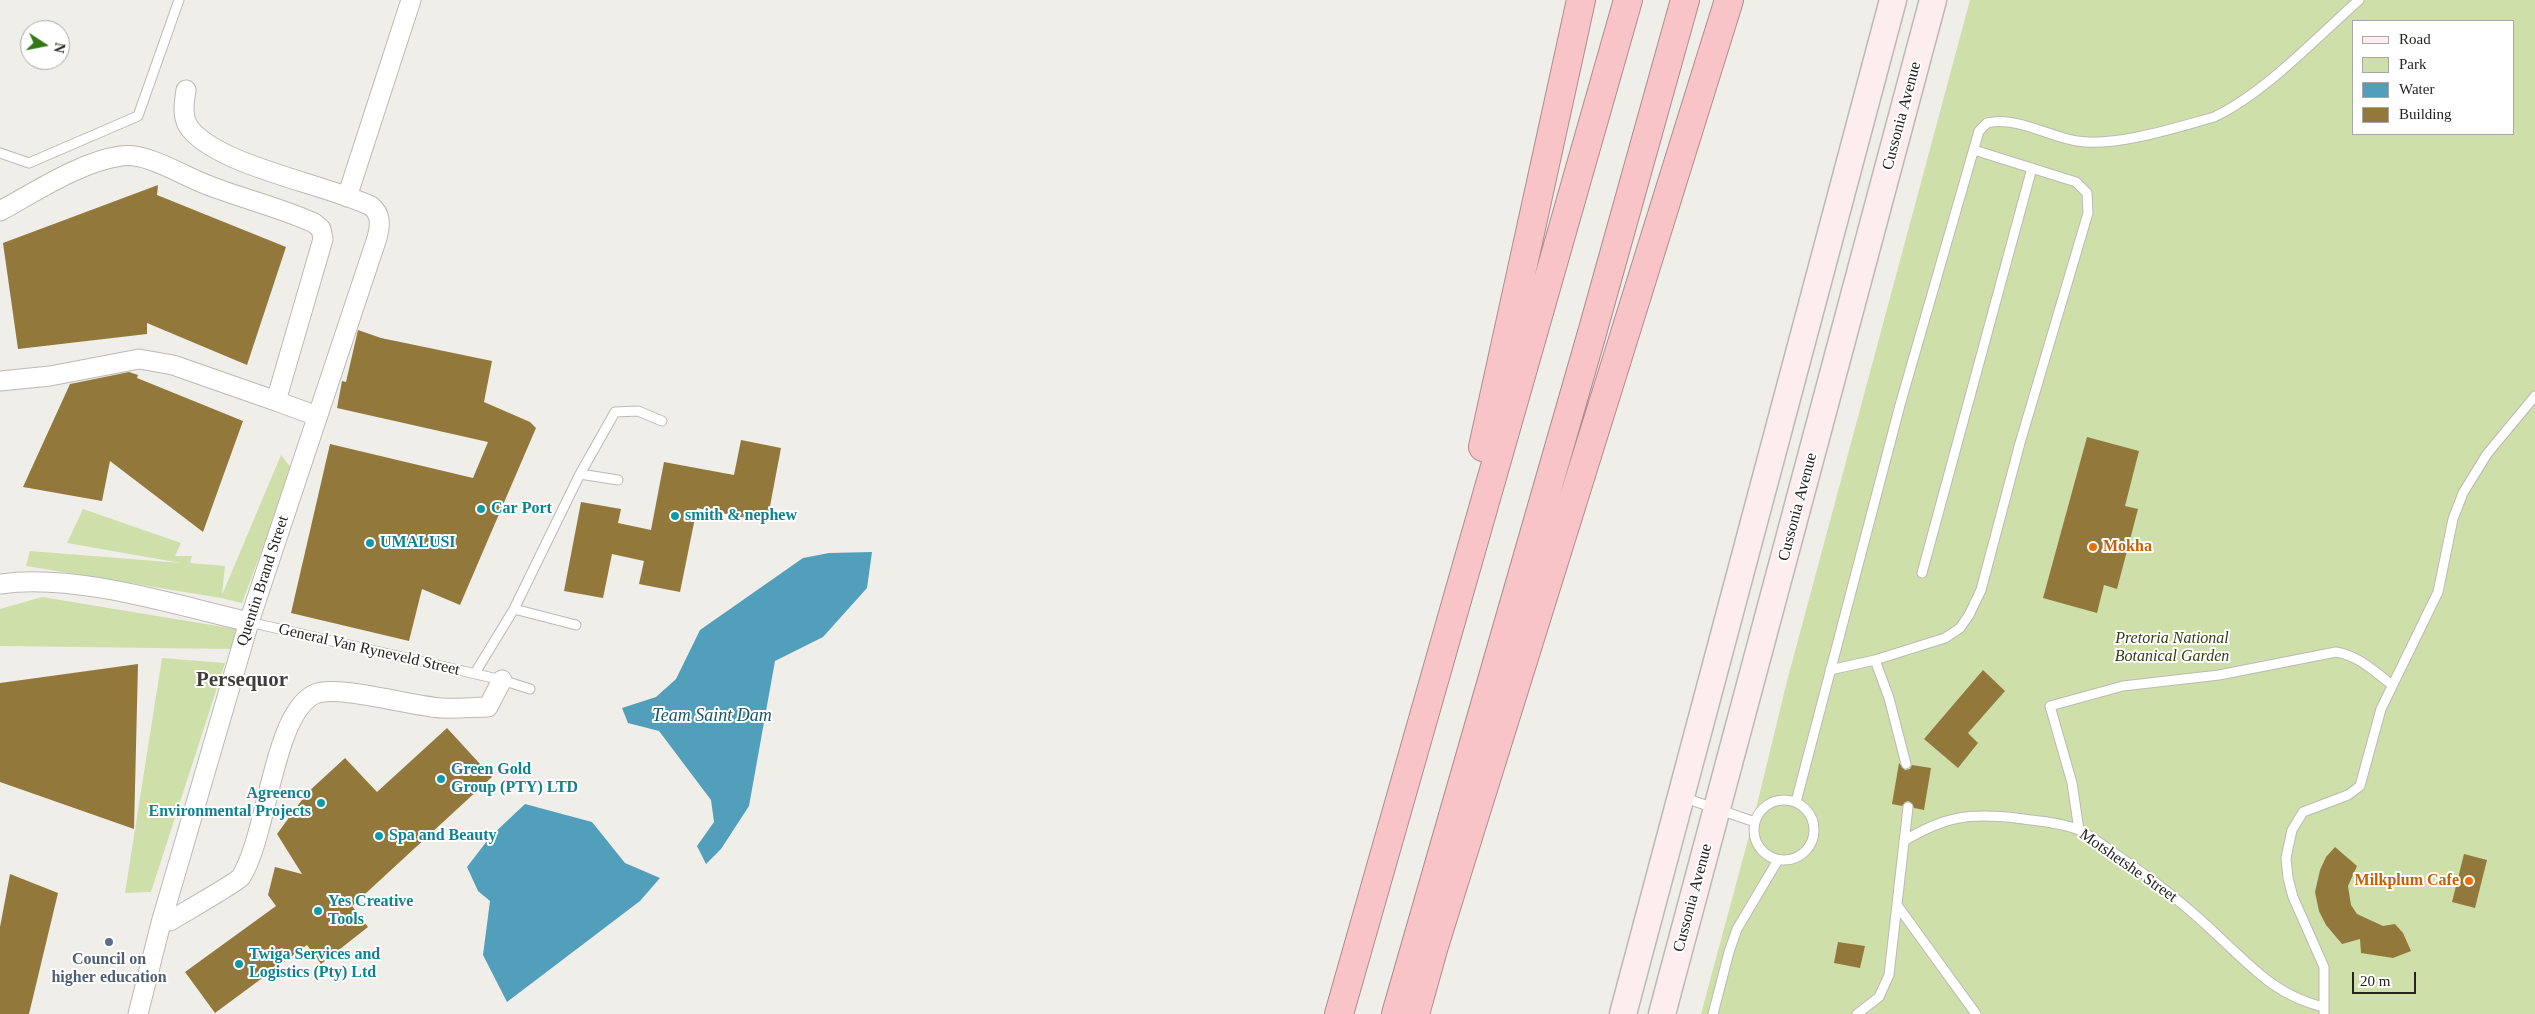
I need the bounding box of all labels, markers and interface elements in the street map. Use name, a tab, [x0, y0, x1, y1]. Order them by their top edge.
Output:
north arrow	[20, 20, 70, 70]
legend	[2352, 20, 2515, 135]
text: Road	[2399, 31, 2431, 47]
text: N	[51, 41, 68, 54]
text: Park	[2399, 56, 2427, 72]
street label: Cussonia Avenue	[1878, 60, 1926, 172]
text: Water	[2399, 81, 2434, 97]
text: Building	[2399, 106, 2452, 122]
street label: Cussonia Avenue	[1774, 451, 1822, 563]
place label: Car Port	[491, 499, 552, 519]
marker: Car Port	[475, 503, 487, 515]
place label: smith & nephew	[685, 506, 797, 526]
marker: smith & nephew	[669, 510, 681, 522]
street label: Quentin Brand Street	[233, 513, 293, 649]
place label: UMALUSI	[380, 533, 456, 553]
marker: UMALUSI	[364, 537, 376, 549]
place label: Mokha	[2103, 537, 2152, 557]
marker: Mokha	[2087, 541, 2099, 553]
street label: General Van Ryneveld Street	[276, 620, 462, 680]
park label: Pretoria National Botanical Garden	[2115, 629, 2229, 667]
district label: Persequor	[196, 668, 288, 694]
water label: Team Saint Dam	[652, 705, 772, 727]
place label: Green Gold Group (PTY) LTD	[451, 760, 578, 798]
marker: Green Gold Group (PTY) LTD	[435, 773, 447, 785]
place label: Agreenco Environmental Projects	[148, 784, 311, 822]
marker: Agreenco Environmental Projects	[315, 797, 327, 809]
street label: Motshetshe Street	[2075, 825, 2181, 907]
place label: Spa and Beauty	[389, 826, 497, 846]
marker: Spa and Beauty	[373, 830, 385, 842]
street label: Cussonia Avenue	[1669, 842, 1717, 954]
place label: Milkplum Cafe	[2355, 871, 2459, 891]
marker: Milkplum Cafe	[2463, 875, 2475, 887]
place label: Yes Creative Tools	[328, 892, 413, 930]
marker: Yes Creative Tools	[312, 905, 324, 917]
marker: Council on higher education	[103, 936, 115, 948]
place label: Twiga Services and Logistics (Pty) Ltd	[249, 945, 380, 983]
place label: Council on higher education	[51, 950, 167, 988]
marker: Twiga Services and Logistics (Pty) Ltd	[233, 958, 245, 970]
scale bar	[2355, 962, 2419, 994]
text: 20 m	[2360, 973, 2390, 989]

